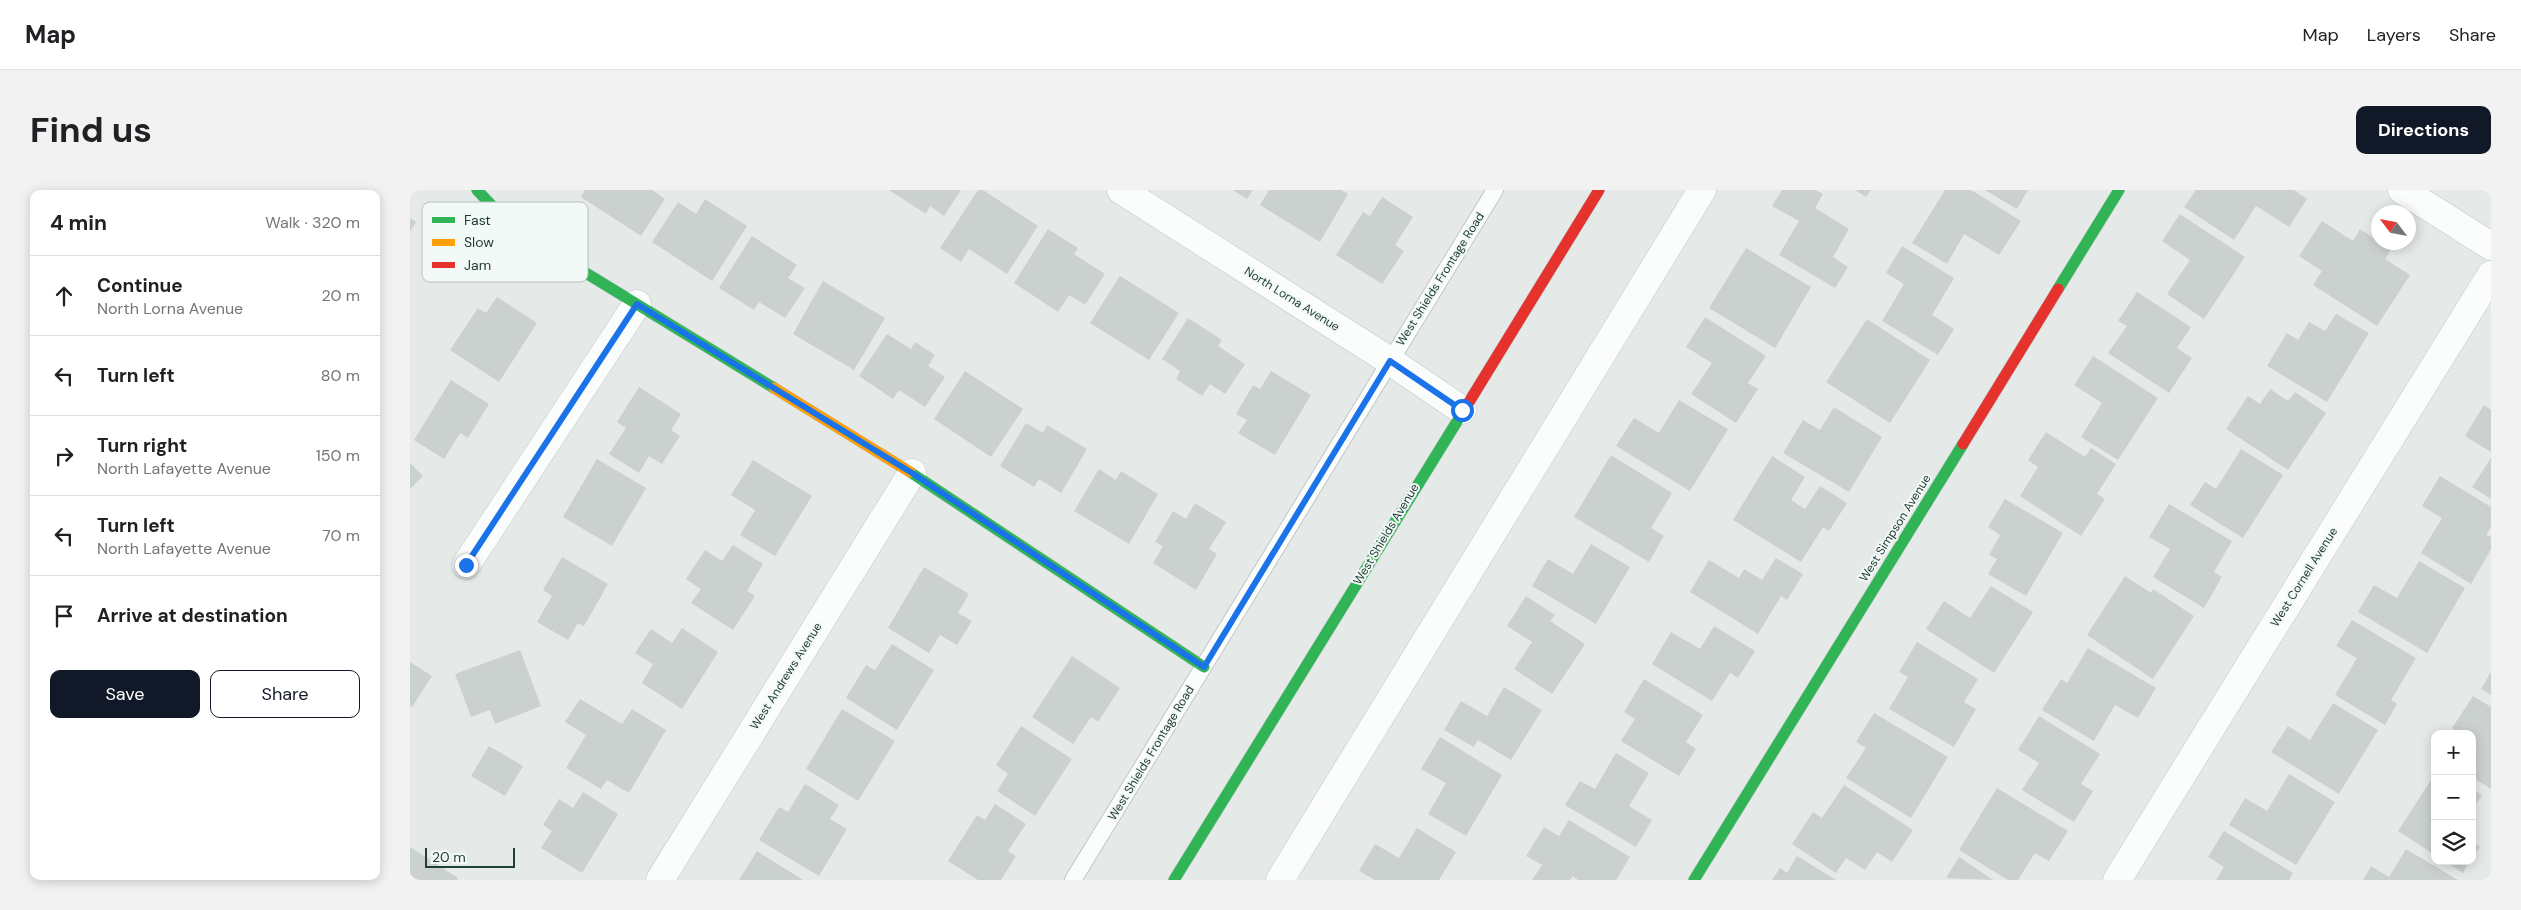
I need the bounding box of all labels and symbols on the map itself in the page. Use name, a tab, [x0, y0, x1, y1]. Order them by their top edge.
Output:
legend	[422, 202, 588, 282]
north arrow	[2371, 205, 2416, 250]
street label: West Shields Frontage Road	[1392, 209, 1488, 349]
text: Fast	[464, 211, 491, 229]
text: Slow	[464, 233, 494, 251]
text: Jam	[464, 256, 491, 274]
street label: North Lorna Avenue	[1241, 263, 1343, 335]
route start	[1451, 399, 1474, 422]
street label: West Simpson Avenue	[1855, 471, 1935, 585]
street label: West Shields Avenue	[1349, 480, 1423, 588]
street label: West Cornell Avenue	[2267, 524, 2341, 630]
route end	[455, 554, 478, 577]
street label: West Andrews Avenue	[746, 619, 826, 733]
street label: West Shields Frontage Road	[1104, 683, 1198, 823]
scale bar	[425, 845, 515, 868]

